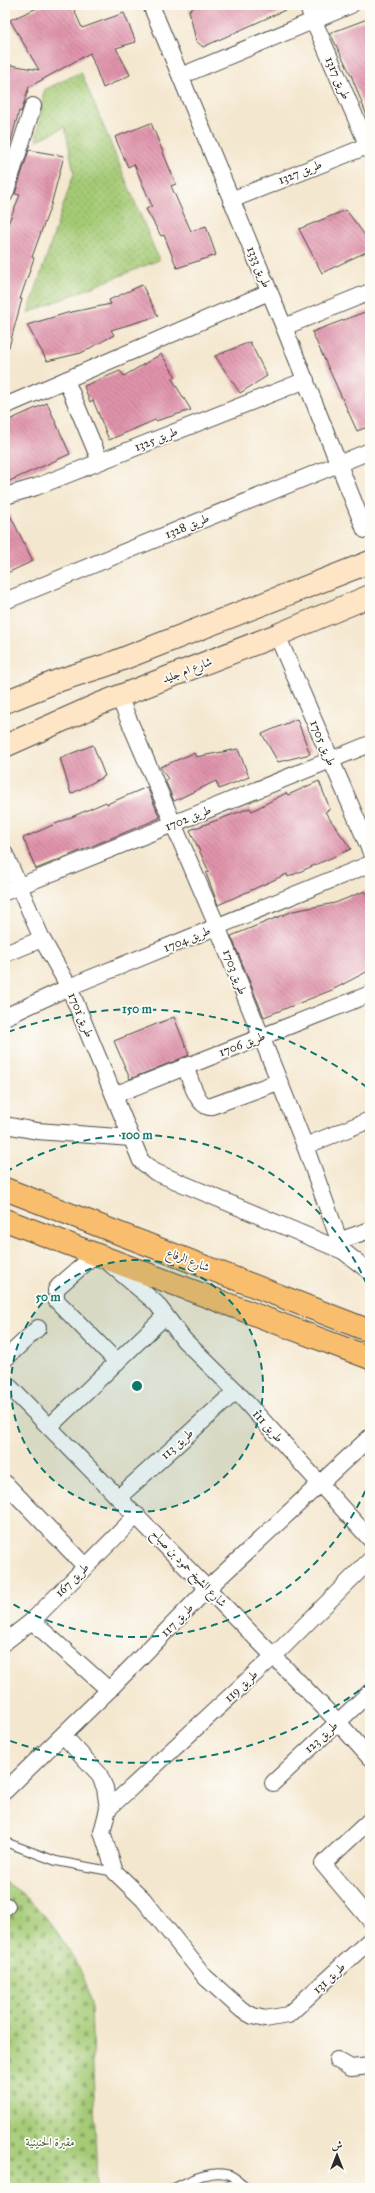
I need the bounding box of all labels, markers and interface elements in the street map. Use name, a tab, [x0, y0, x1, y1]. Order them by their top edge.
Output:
street label: طريق 1317	[321, 54, 354, 102]
street label: طريق 1327	[276, 157, 325, 188]
street label: طريق 1333	[243, 244, 274, 290]
street label: طريق 1325	[132, 424, 180, 455]
street label: طريق 1328	[163, 511, 212, 542]
street label: شارع ام جليد	[160, 654, 215, 690]
street label: طريق 1705	[306, 718, 339, 769]
street label: طريق 1702	[163, 802, 214, 835]
street label: طريق 1704	[161, 923, 213, 956]
street label: طريق 1703	[219, 947, 250, 997]
street label: طريق 1701	[64, 990, 97, 1040]
text: 150 m	[122, 1002, 153, 1016]
street label: طريق 1706	[217, 1029, 268, 1060]
text: 100 m	[121, 1128, 154, 1142]
street label: شارع الرفاع	[163, 1245, 212, 1278]
text: 50 m	[35, 1290, 62, 1304]
centre of rings	[130, 1379, 144, 1393]
street label: طريق 111	[249, 1407, 286, 1446]
street label: طريق 113	[158, 1426, 197, 1463]
street label: شارع الشيخ حمود بن صباح	[145, 1526, 230, 1613]
street label: طريق 167	[52, 1560, 93, 1600]
street label: طريق 117	[158, 1600, 197, 1640]
street label: طريق 119	[221, 1667, 261, 1706]
street label: طريق 123	[302, 1718, 341, 1756]
street label: طريق 131	[310, 1960, 349, 1997]
park label: مقبرة الحنينية	[25, 2135, 75, 2150]
north arrow	[317, 2135, 357, 2175]
text: ش	[332, 2139, 343, 2152]

